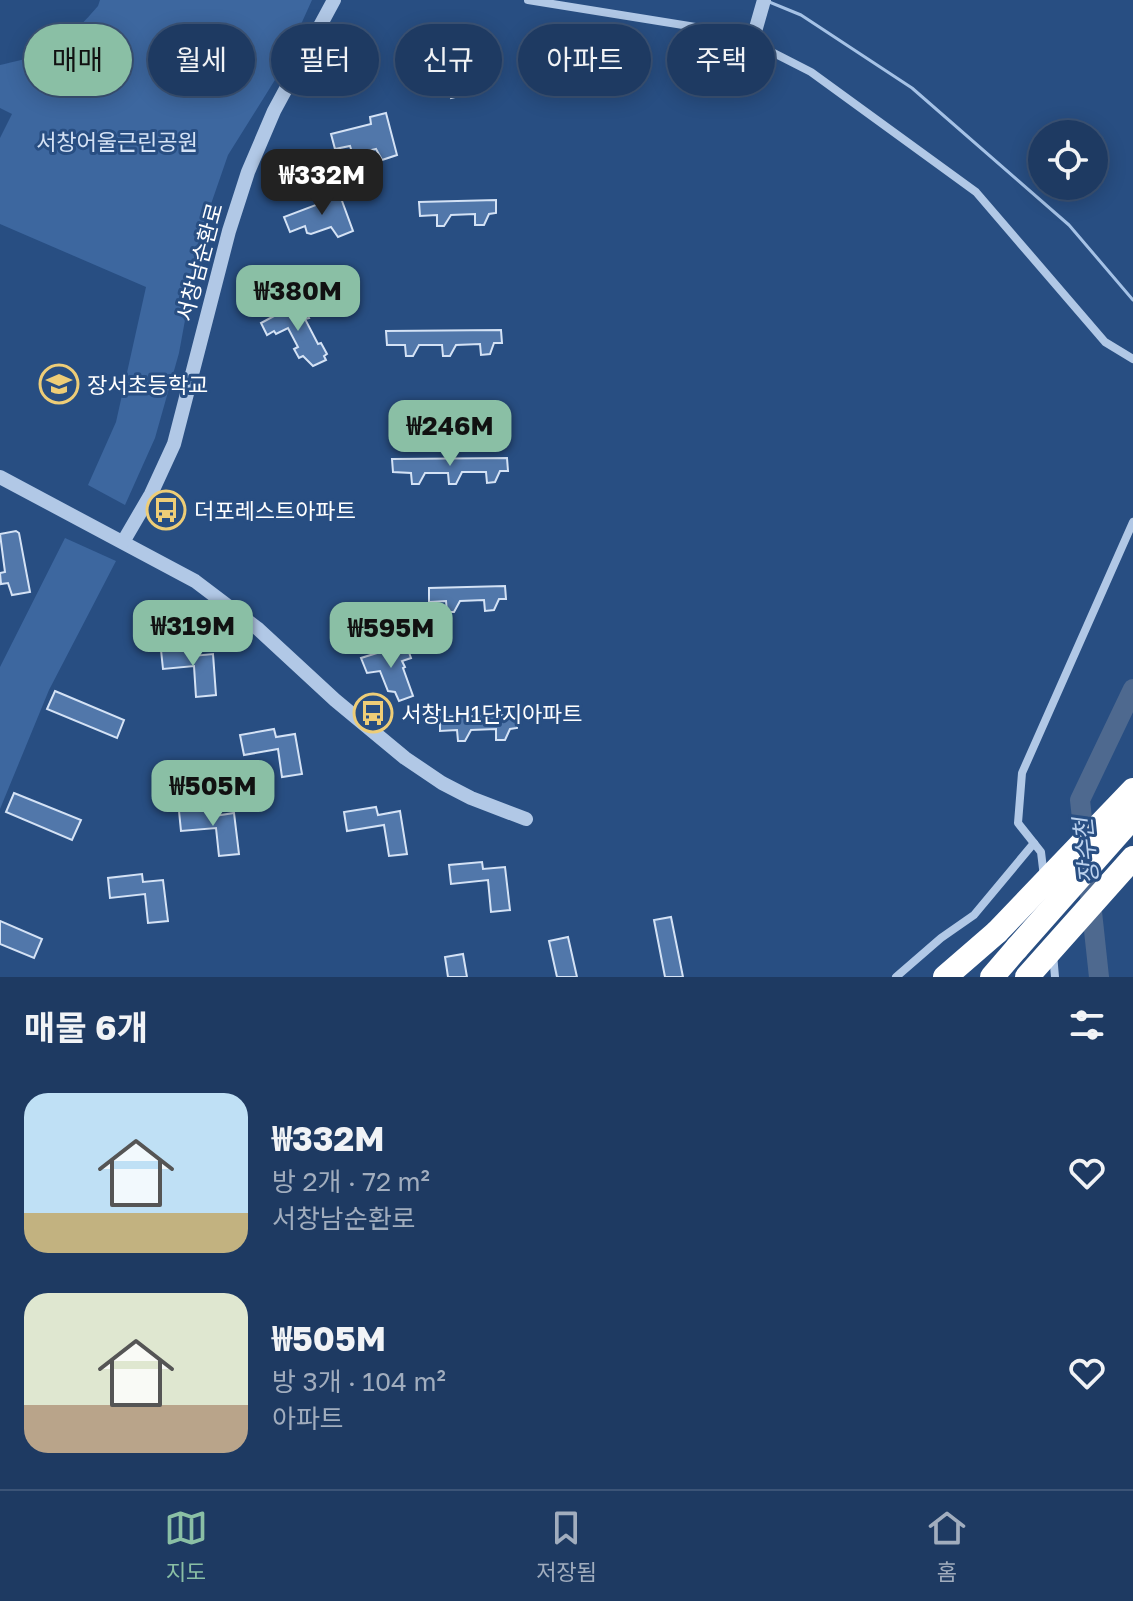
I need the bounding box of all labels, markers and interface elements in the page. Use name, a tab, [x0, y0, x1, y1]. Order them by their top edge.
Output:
chip: 매매	[24, 24, 132, 96]
chip: 월세	[148, 24, 255, 96]
chip: 필터	[271, 24, 379, 96]
chip: 신규	[395, 24, 502, 96]
chip: 아파트	[518, 24, 651, 96]
chip: 주택	[667, 24, 775, 96]
map controls	[1028, 120, 1108, 200]
button: locate	[1028, 120, 1108, 200]
park label: 서창어울근린공원	[36, 128, 198, 155]
pin: ₩332M	[266, 149, 378, 217]
text: ₩332M	[279, 159, 365, 190]
street label: 서창남순환로	[170, 200, 228, 324]
pin: ₩380M	[242, 265, 354, 333]
text: ₩380M	[254, 275, 342, 306]
school or university icon: 장서초등학교	[38, 363, 80, 405]
place label: 장서초등학교	[87, 371, 208, 398]
pin: ₩246M	[394, 400, 506, 468]
text: ₩246M	[406, 410, 494, 441]
bus stop icon: 더포레스트아파트	[145, 489, 187, 531]
place label: 더포레스트아파트	[194, 497, 356, 524]
pin: ₩319M	[137, 600, 249, 668]
pin: ₩595M	[335, 602, 447, 670]
text: ₩319M	[151, 610, 235, 641]
text: ₩595M	[348, 612, 434, 643]
bus stop icon: 서창LH1단지아파트	[352, 692, 394, 734]
place label: 서창LH1단지아파트	[401, 700, 583, 727]
pin: ₩505M	[157, 760, 269, 828]
text: ₩505M	[169, 770, 257, 801]
water label: 장수천	[1067, 814, 1103, 885]
icon: filters	[1065, 1003, 1109, 1047]
text: 매물 6개	[24, 1007, 148, 1047]
text: ₩332M	[272, 1118, 385, 1158]
icon: home	[88, 1125, 184, 1221]
icon: heart	[1065, 1151, 1109, 1195]
text: 방 2개 · 72 m²	[272, 1166, 430, 1197]
text: 서창남순환로	[272, 1203, 416, 1234]
text: ₩505M	[272, 1318, 386, 1358]
icon: home	[88, 1325, 184, 1421]
icon: heart	[1065, 1351, 1109, 1395]
text: 방 3개 · 104 m²	[272, 1366, 446, 1397]
text: 아파트	[272, 1403, 344, 1434]
tab: 지도	[164, 1506, 208, 1586]
tab: 저장됨	[536, 1506, 597, 1586]
tab: 홈	[925, 1506, 969, 1586]

